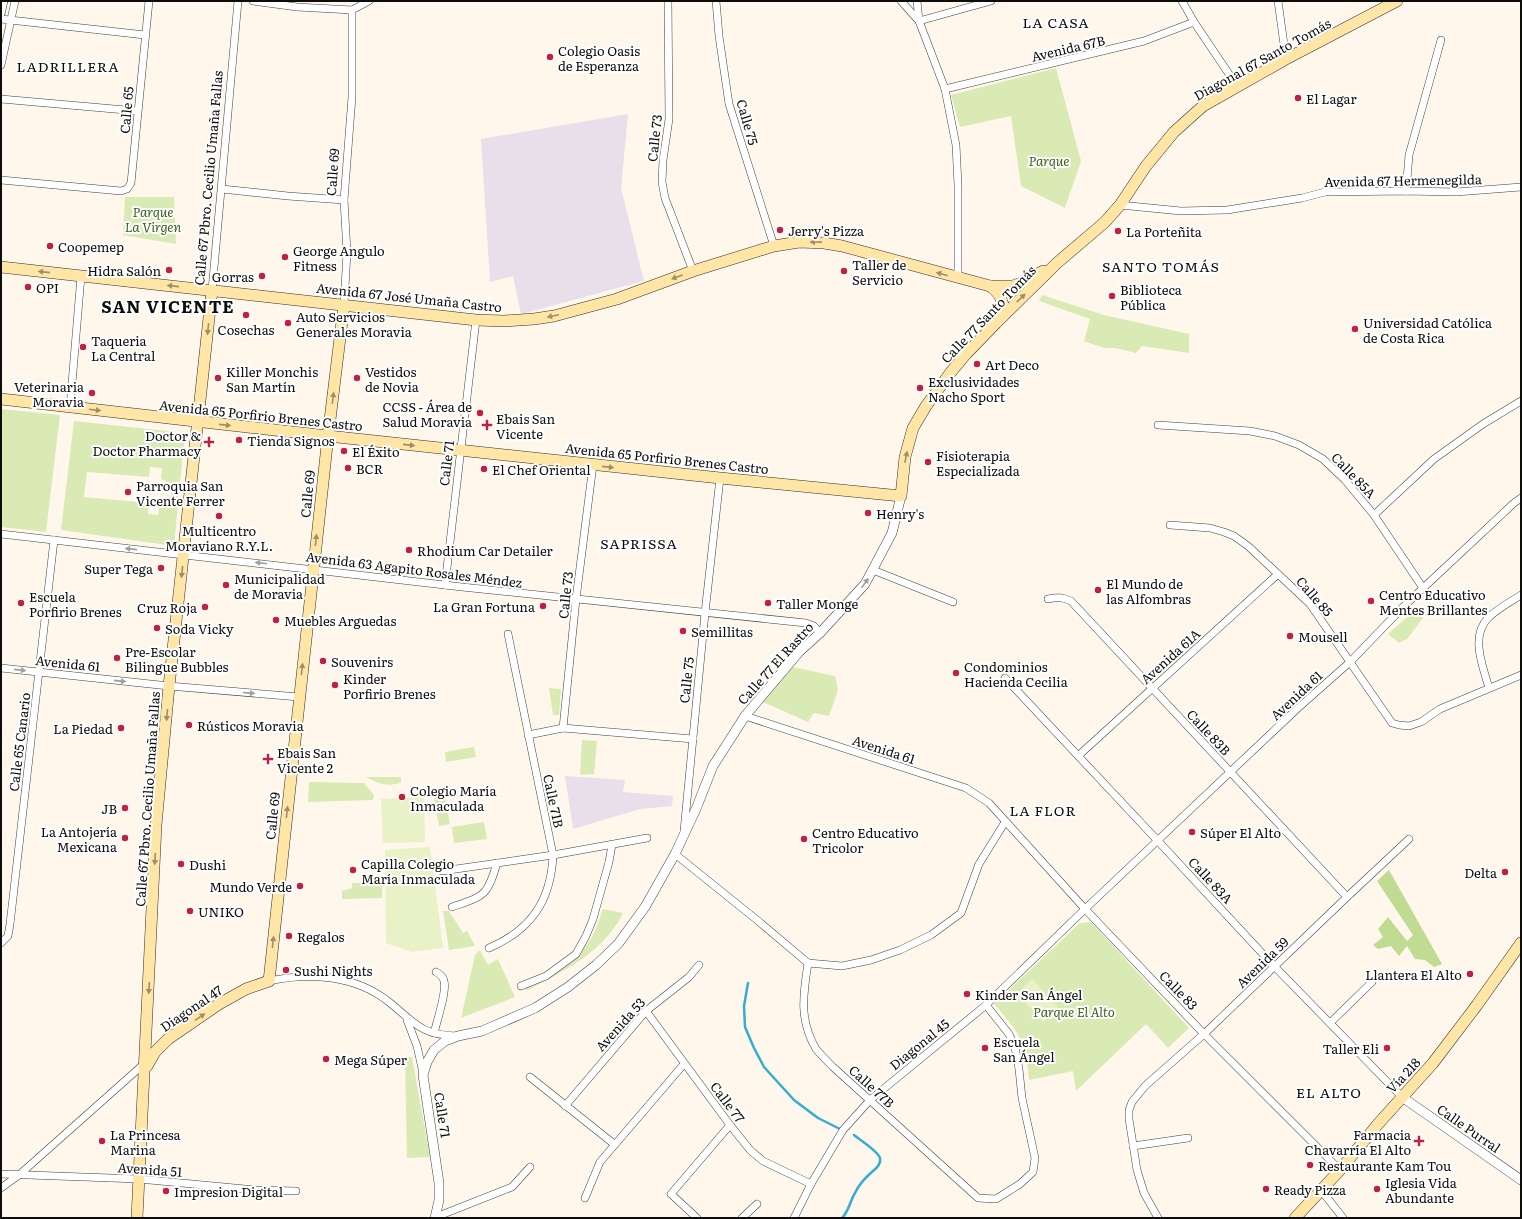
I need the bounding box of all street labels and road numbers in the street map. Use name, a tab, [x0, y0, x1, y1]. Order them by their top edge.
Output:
street label: Diagonal 67 Santo Tomás	[1190, 13, 1334, 105]
street label: Avenida 67B	[1029, 30, 1107, 66]
street label: Calle 67 Pbro. Cecilio Umaña Fallas	[189, 70, 227, 286]
street label: Calle 65	[114, 85, 138, 134]
street label: Calle 75	[732, 97, 764, 147]
street label: Calle 73	[642, 113, 666, 163]
street label: Calle 69	[321, 147, 343, 196]
street label: Avenida 67 Hermenegilda	[1324, 169, 1482, 191]
street label: Calle 77 Santo Tomás	[936, 261, 1040, 367]
street label: Avenida 67 José Umaña Castro	[315, 278, 503, 316]
street label: Avenida 65 Porfirio Brenes Castro	[158, 395, 364, 435]
street label: Avenida 65 Porfirio Brenes Castro	[564, 438, 770, 478]
street label: Calle 71	[434, 439, 458, 487]
street label: Calle 85A	[1327, 448, 1381, 502]
street label: Calle 69	[295, 469, 319, 519]
street label: Avenida 63 Agapito Rosales Méndez	[305, 546, 523, 592]
street label: Calle 73	[553, 570, 577, 620]
street label: Calle 85	[1292, 572, 1338, 621]
street label: Calle 77 El Rastro	[733, 617, 818, 708]
street label: Avenida 61A	[1136, 624, 1204, 688]
street label: Avenida 61	[35, 650, 101, 676]
street label: Calle 75	[674, 655, 698, 704]
street label: Avenida 61	[1266, 666, 1326, 724]
street label: Calle 65 Canario	[4, 691, 35, 793]
street label: Calle 67 Pbro. Cecilio Umaña Fallas	[130, 691, 164, 907]
street label: Calle 83B	[1183, 705, 1236, 760]
street label: Avenida 61	[850, 730, 918, 768]
street label: Calle 71B	[539, 772, 569, 830]
street label: Calle 69	[260, 791, 284, 841]
street label: Calle 83A	[1184, 852, 1238, 908]
street label: Avenida 59	[1232, 932, 1293, 992]
street label: Calle 83	[1155, 966, 1203, 1014]
street label: Diagonal 47	[156, 980, 226, 1036]
street label: Avenida 53	[591, 993, 649, 1055]
street label: Diagonal 45	[885, 1014, 953, 1074]
street label: Vía 218	[1382, 1053, 1424, 1097]
street label: Calle 77B	[845, 1060, 899, 1112]
street label: Calle 77	[706, 1077, 750, 1127]
street label: Calle 71	[430, 1091, 456, 1139]
street label: Calle Purral	[1433, 1099, 1505, 1157]
street label: Avenida 51	[117, 1157, 183, 1181]

